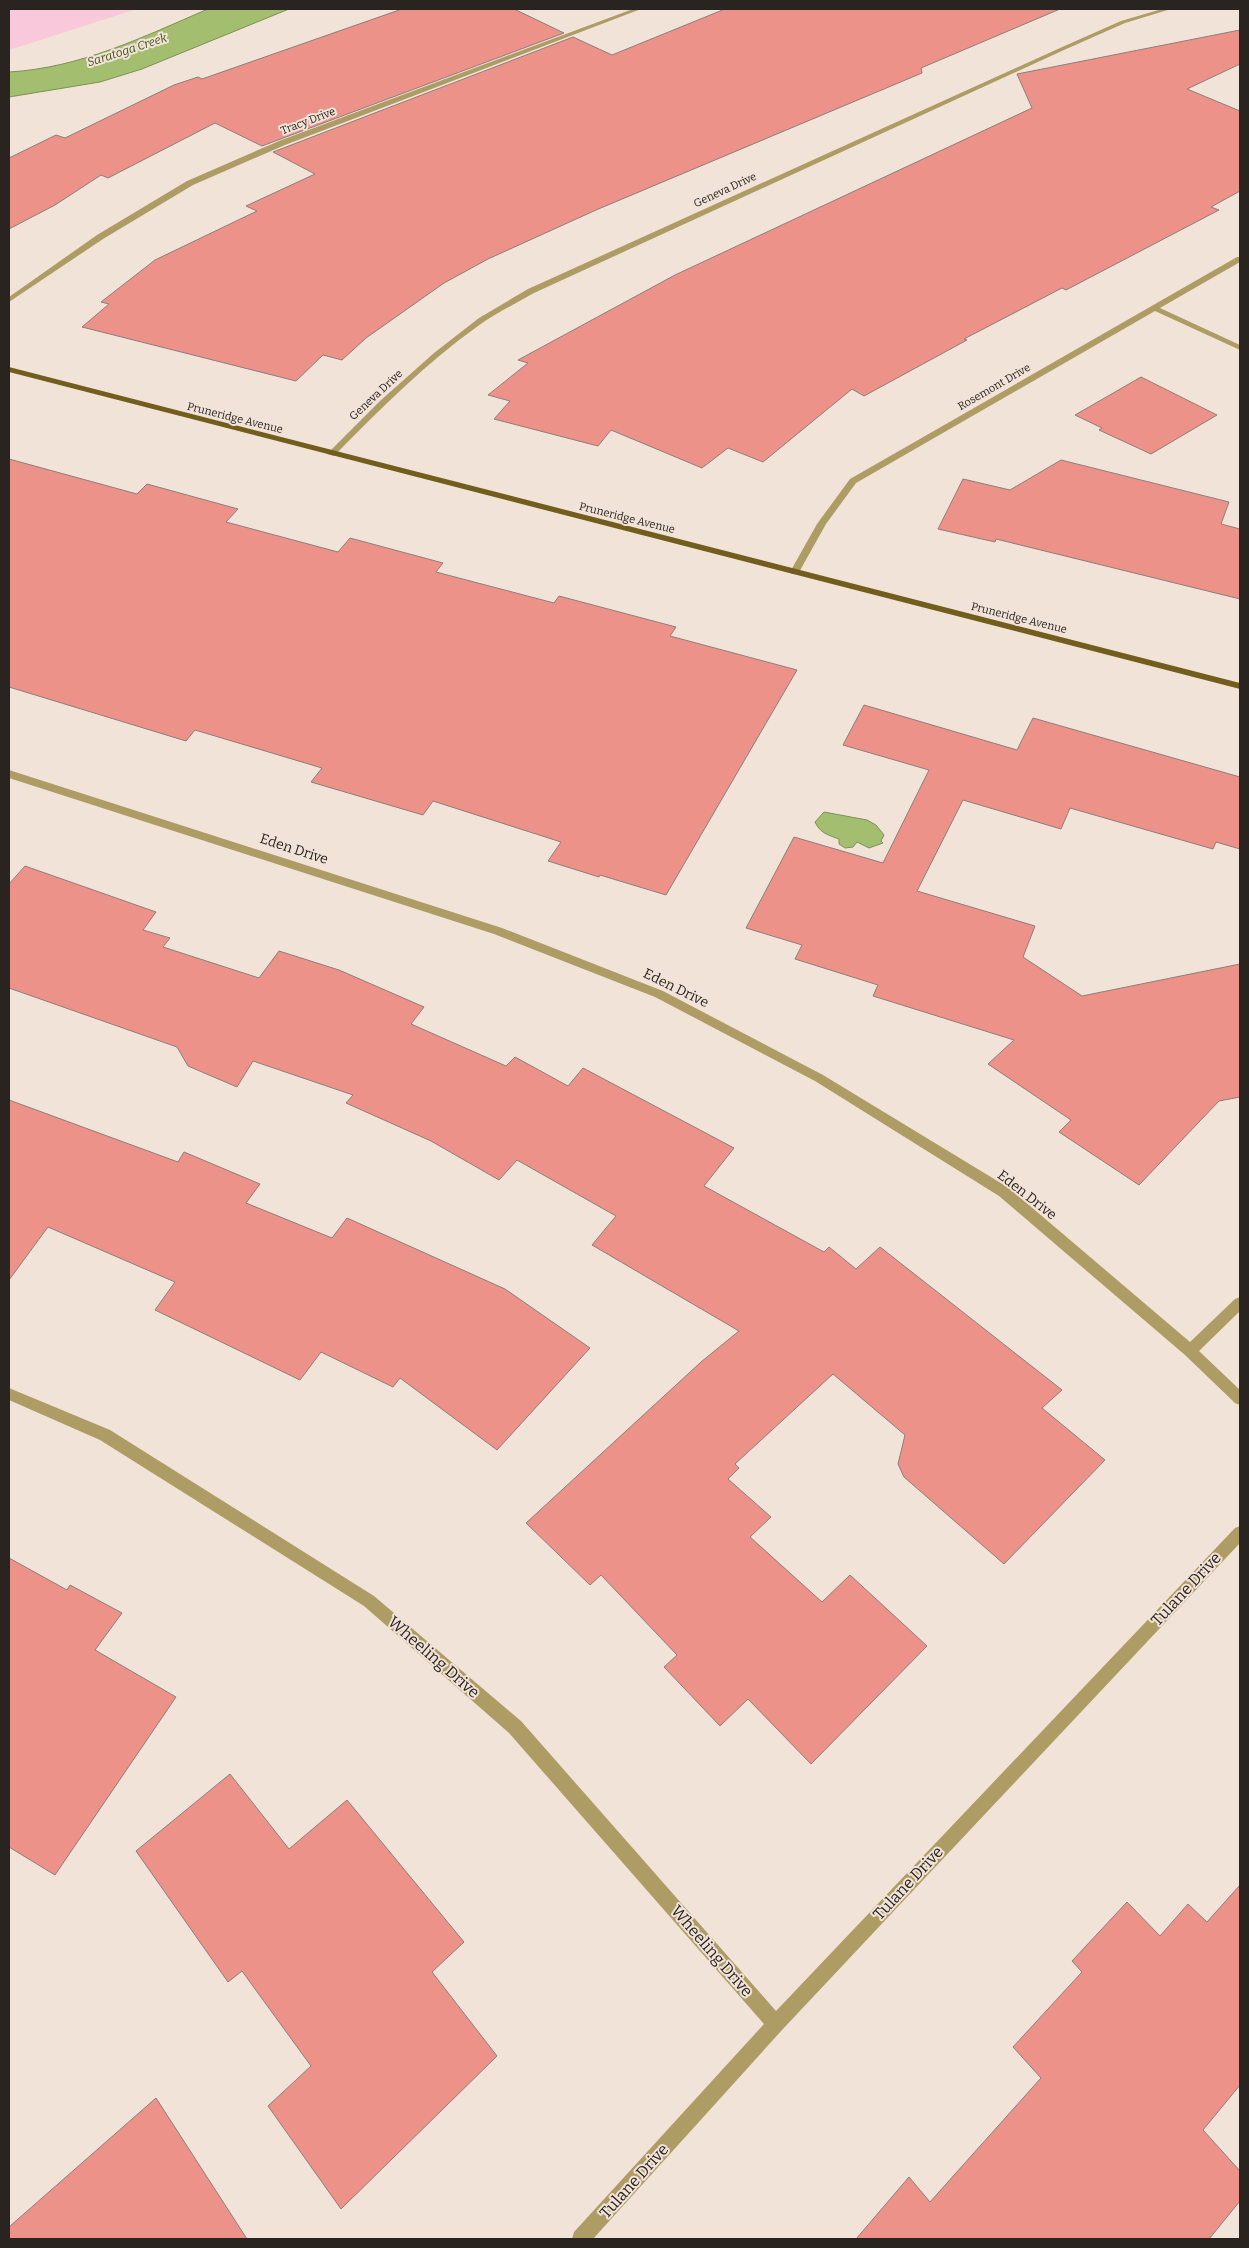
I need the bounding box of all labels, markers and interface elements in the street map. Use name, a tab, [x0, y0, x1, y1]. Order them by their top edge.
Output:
water label: Saratoga Creek	[85, 30, 169, 69]
street label: Tracy Drive	[279, 105, 337, 137]
street label: Geneva Drive	[692, 170, 758, 210]
street label: Rosemont Drive	[955, 361, 1033, 413]
street label: Geneva Drive	[347, 367, 405, 423]
street label: Pruneridge Avenue	[186, 400, 284, 436]
street label: Pruneridge Avenue	[578, 500, 676, 536]
street label: Pruneridge Avenue	[970, 600, 1068, 636]
street label: Eden Drive	[258, 830, 330, 868]
street label: Eden Drive	[641, 965, 711, 1011]
street label: Eden Drive	[994, 1167, 1060, 1223]
street label: Tulane Drive	[1147, 1548, 1225, 1630]
street label: Wheeling Drive	[384, 1612, 484, 1702]
street label: Tulane Drive	[869, 1842, 947, 1924]
street label: Wheeling Drive	[667, 1901, 757, 2001]
street label: Tulane Drive	[596, 2140, 672, 2222]

